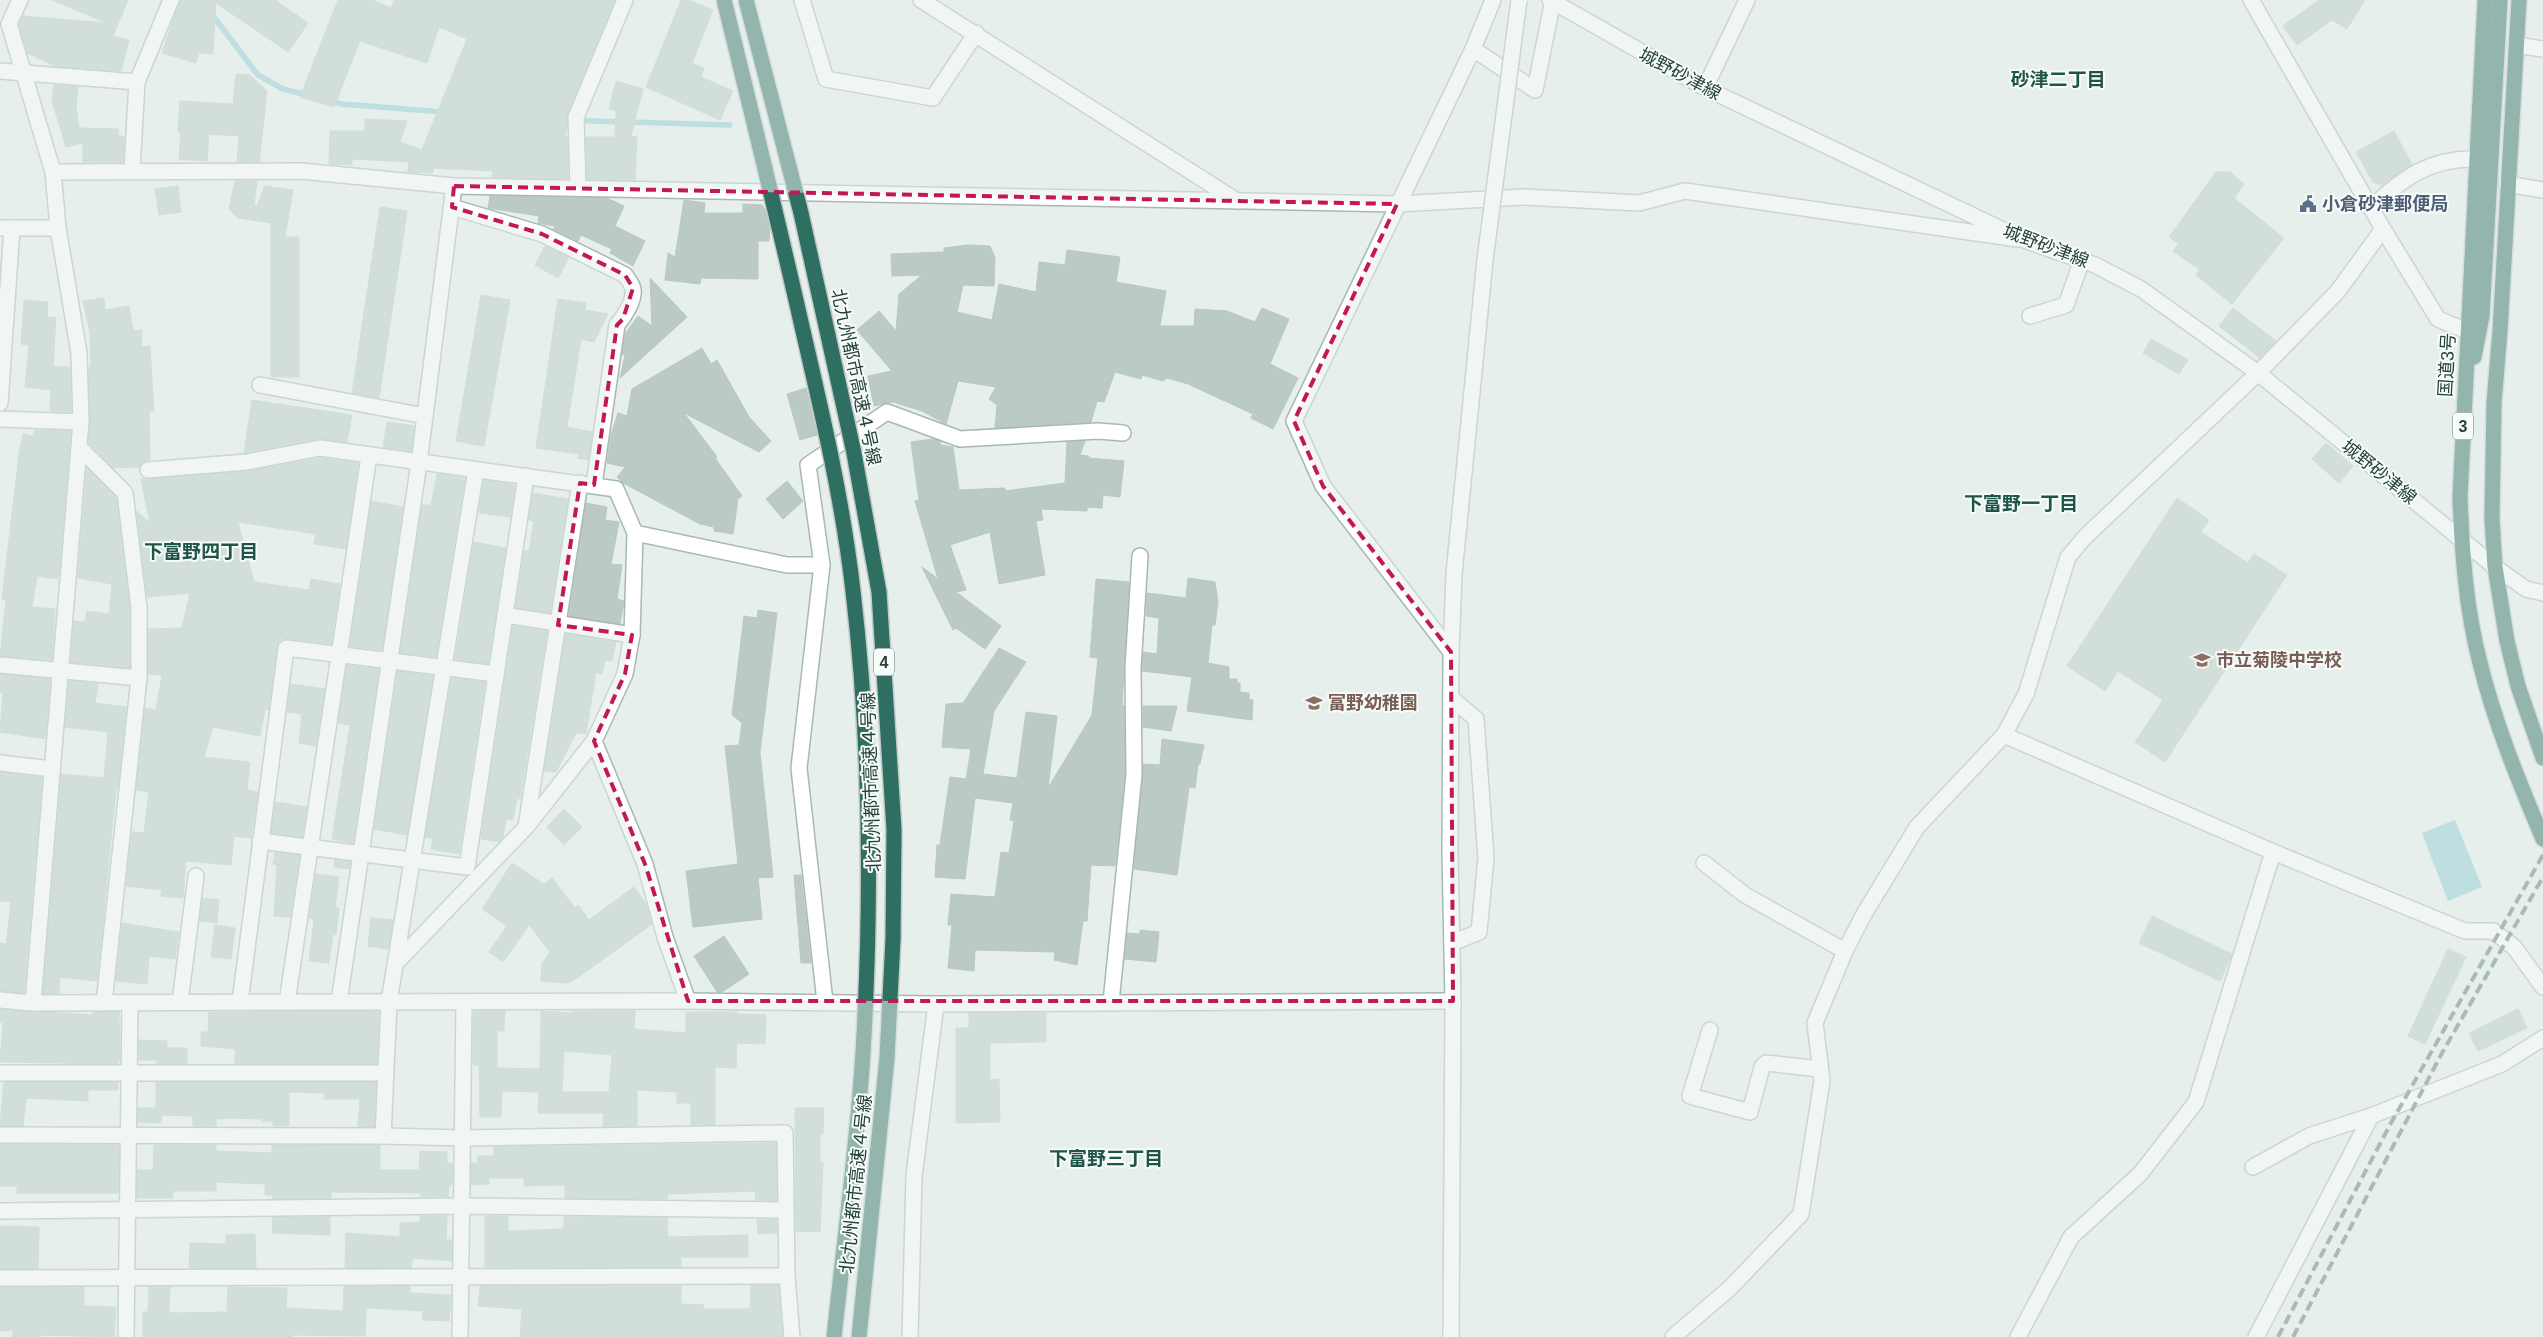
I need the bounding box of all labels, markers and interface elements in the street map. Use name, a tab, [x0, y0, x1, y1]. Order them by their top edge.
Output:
street label: 城野砂津線	[1636, 44, 1724, 104]
district label: 砂津二丁目	[2010, 69, 2106, 90]
public building icon: 小倉砂津郵便局	[2298, 194, 2318, 214]
place label: 小倉砂津郵便局	[2322, 194, 2448, 214]
street label: 城野砂津線	[2000, 221, 2092, 271]
street label: 北九州都市高速４号線	[828, 287, 884, 467]
street label: 国道3号	[2435, 333, 2459, 397]
road number: 3	[2453, 412, 2473, 440]
street label: 城野砂津線	[2338, 436, 2420, 508]
district label: 下富野一丁目	[1964, 493, 2078, 514]
district label: 下富野四丁目	[144, 541, 258, 562]
road number: 4	[874, 649, 894, 676]
school or university icon: 市立菊陵中学校	[2192, 650, 2212, 670]
place label: 市立菊陵中学校	[2216, 650, 2342, 670]
street label: 北九州都市高速４号線	[858, 692, 884, 872]
school or university icon: 富野幼稚園	[1304, 693, 1324, 713]
place label: 富野幼稚園	[1328, 693, 1418, 713]
street label: 北九州都市高速４号線	[837, 1093, 875, 1275]
district label: 下富野三丁目	[1049, 1148, 1163, 1169]

